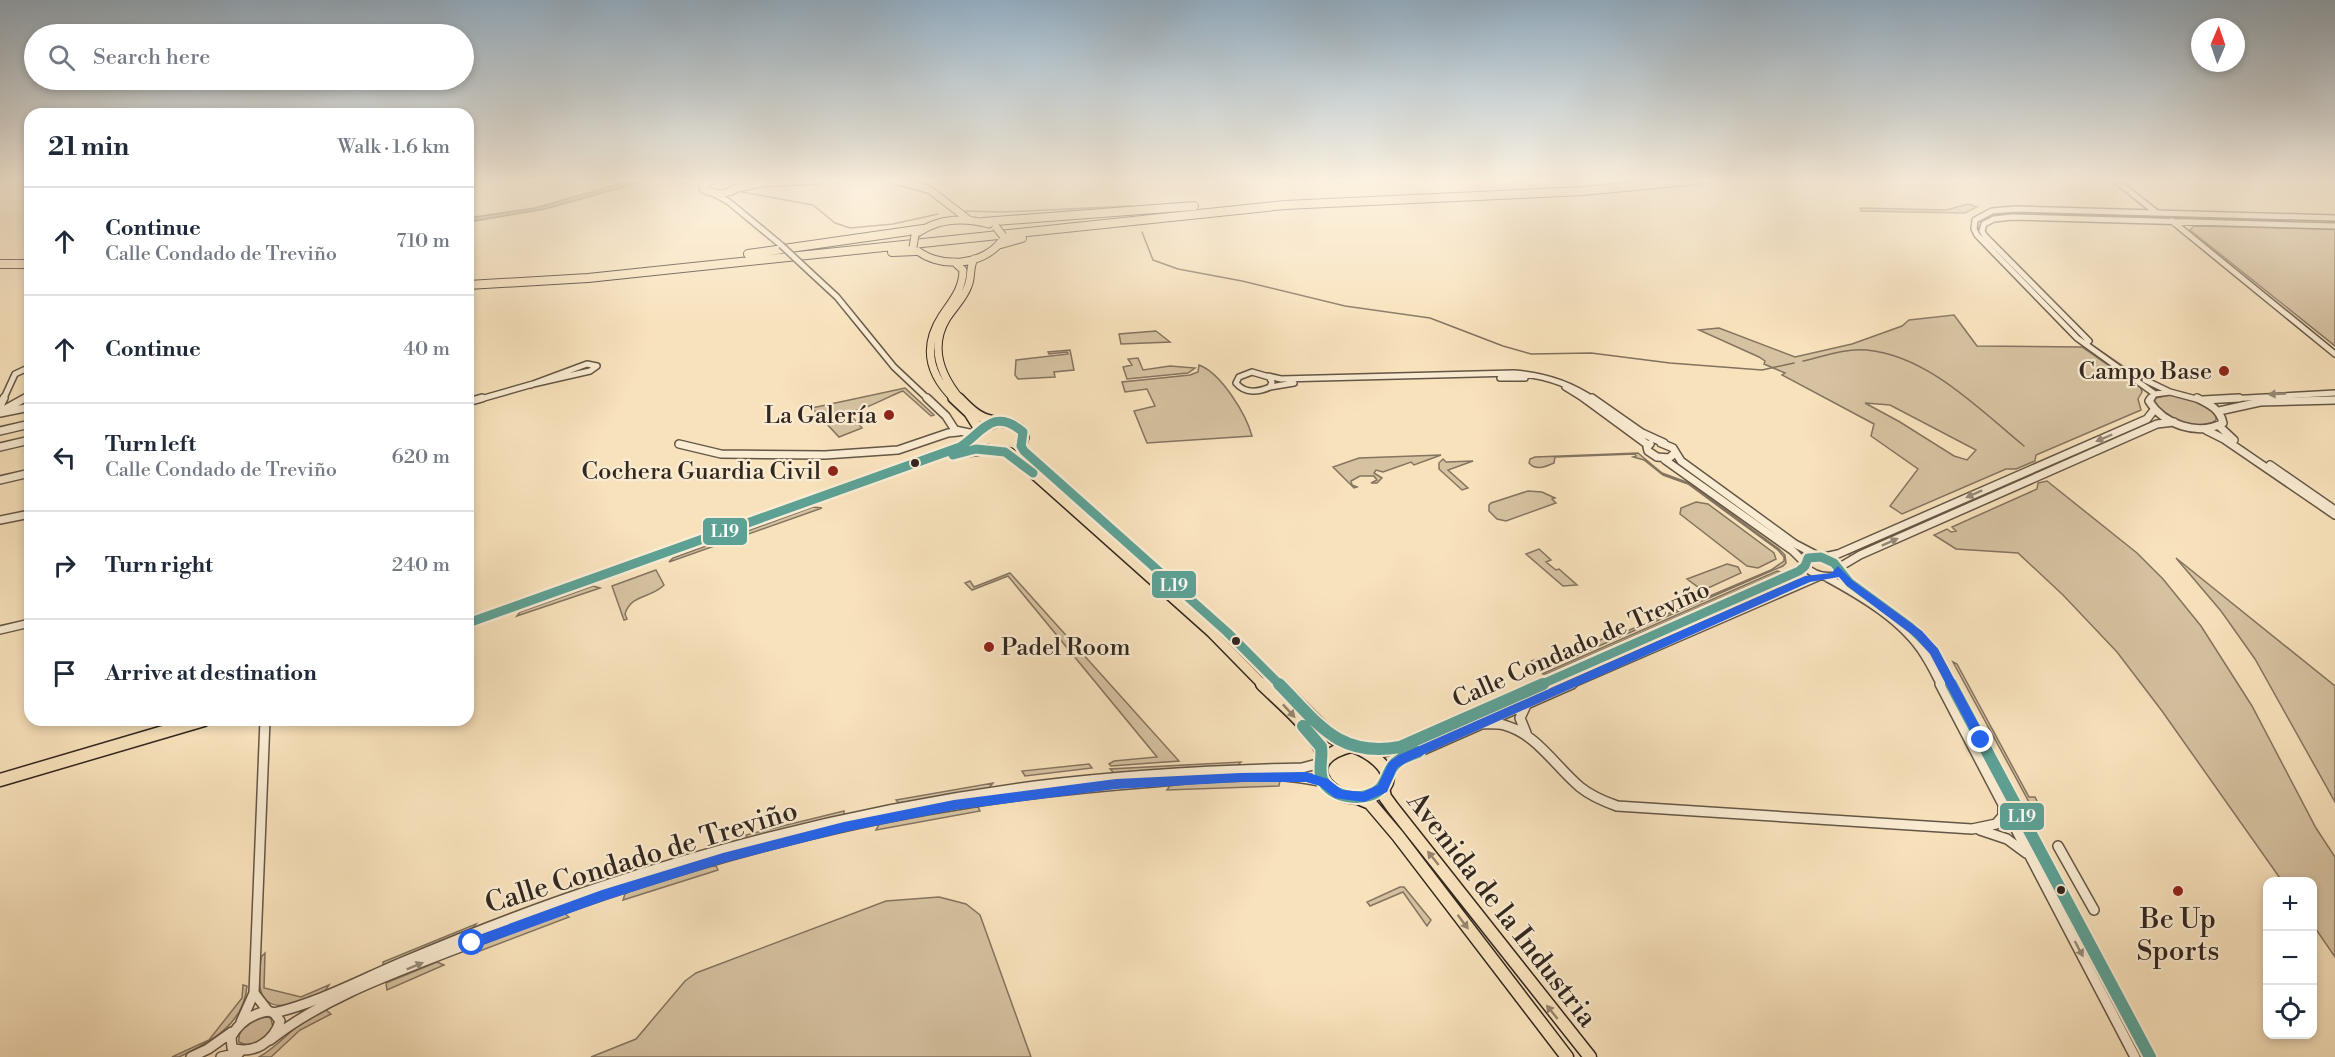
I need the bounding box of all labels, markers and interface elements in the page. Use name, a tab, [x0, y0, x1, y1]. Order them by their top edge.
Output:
north arrow	[2191, 18, 2245, 72]
search box	[24, 24, 474, 90]
icon: search	[45, 41, 78, 74]
text: Search here	[93, 44, 210, 71]
text: 21 min	[48, 131, 129, 163]
text: Walk · 1.6 km	[337, 135, 450, 160]
text: Continue	[105, 215, 201, 242]
icon: ahead	[48, 225, 81, 258]
text: 710 m	[396, 229, 450, 254]
text: Calle Condado de Treviño	[105, 242, 337, 267]
icon: ahead	[48, 333, 81, 366]
text: Continue	[105, 336, 201, 363]
text: 40 m	[403, 337, 450, 362]
place label: Campo Base	[2078, 357, 2212, 387]
marker: Campo Base	[2217, 364, 2231, 378]
one-way arrow	[2267, 390, 2286, 399]
place label: La Galería	[764, 401, 878, 431]
marker: La Galería	[882, 408, 896, 422]
text: Turn left	[105, 431, 196, 458]
one-way arrow	[2095, 433, 2113, 443]
icon: left	[48, 441, 81, 474]
text: 620 m	[392, 445, 450, 470]
place label: Cochera Guardia Civil	[582, 457, 821, 487]
unlabelled marker	[909, 457, 921, 469]
text: Calle Condado de Treviño	[105, 458, 337, 483]
marker: Cochera Guardia Civil	[826, 464, 840, 478]
one-way arrow	[1965, 489, 1983, 499]
line badge: L19	[702, 517, 748, 546]
text: L19	[711, 522, 739, 542]
one-way arrow	[1881, 537, 1899, 547]
icon: right	[48, 549, 81, 582]
text: Turn right	[105, 552, 213, 579]
text: 240 m	[392, 553, 450, 578]
line badge: L19	[1151, 570, 1197, 599]
street label: Calle Condado de Treviño	[1448, 575, 1715, 715]
text: L19	[1160, 576, 1188, 596]
place label: Padel Room	[1001, 633, 1131, 663]
unlabelled marker	[1230, 635, 1242, 647]
marker: Padel Room	[982, 640, 996, 654]
icon: arrive	[48, 657, 81, 690]
text: Arrive at destination	[105, 660, 317, 687]
one-way arrow	[1282, 703, 1295, 718]
route end	[1967, 726, 1993, 752]
street label: Avenida de la Industria	[1398, 785, 1605, 1035]
street label: Calle Condado de Treviño	[481, 793, 802, 922]
line badge: L19	[1999, 802, 2045, 831]
text: L19	[2008, 807, 2036, 827]
one-way arrow	[1426, 850, 1439, 866]
map controls	[2263, 877, 2317, 1039]
button: +	[2263, 877, 2317, 931]
unlabelled marker	[2055, 884, 2067, 896]
marker: Be Up Sports	[2171, 884, 2185, 898]
place label: Be Up Sports	[2136, 902, 2220, 969]
one-way arrow	[1456, 914, 1468, 929]
route start	[458, 929, 484, 955]
button: −	[2263, 931, 2317, 985]
one-way arrow	[2074, 940, 2084, 957]
one-way arrow	[407, 961, 425, 971]
button: locate	[2263, 985, 2317, 1039]
one-way arrow	[1546, 1004, 1559, 1020]

